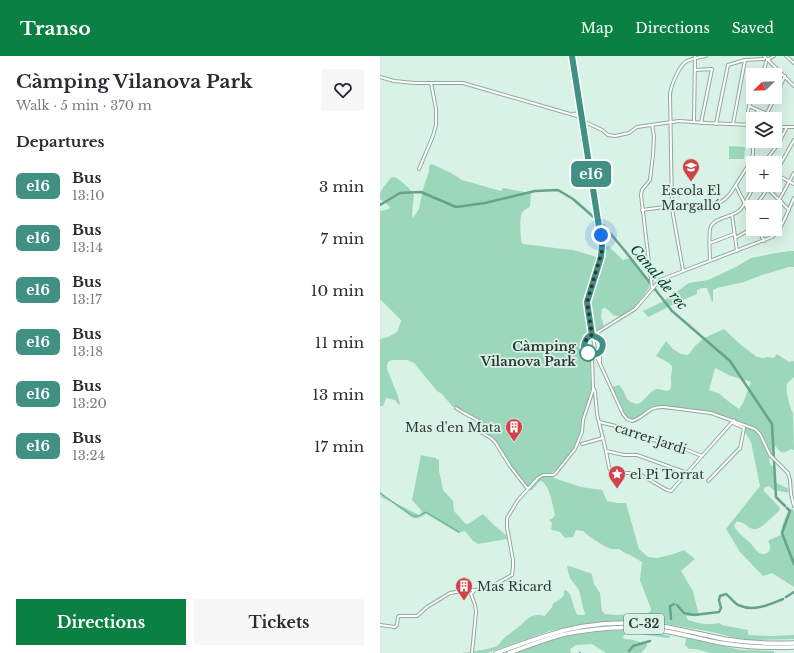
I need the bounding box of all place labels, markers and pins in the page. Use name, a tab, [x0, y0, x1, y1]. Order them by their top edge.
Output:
school or university icon: Escola El Margalló	[681, 157, 701, 182]
place label: Escola El Margalló	[661, 182, 721, 214]
place label: Càmping Vilanova Park	[480, 338, 577, 370]
marker: Càmping Vilanova Park	[579, 344, 597, 362]
building icon: Mas d'en Mata	[504, 417, 524, 442]
place label: Mas d'en Mata	[405, 419, 502, 436]
place icon: el Pi Torrat	[607, 464, 627, 489]
place label: el Pi Torrat	[630, 466, 704, 483]
building icon: Mas Ricard	[454, 576, 474, 601]
place label: Mas Ricard	[477, 578, 552, 595]

